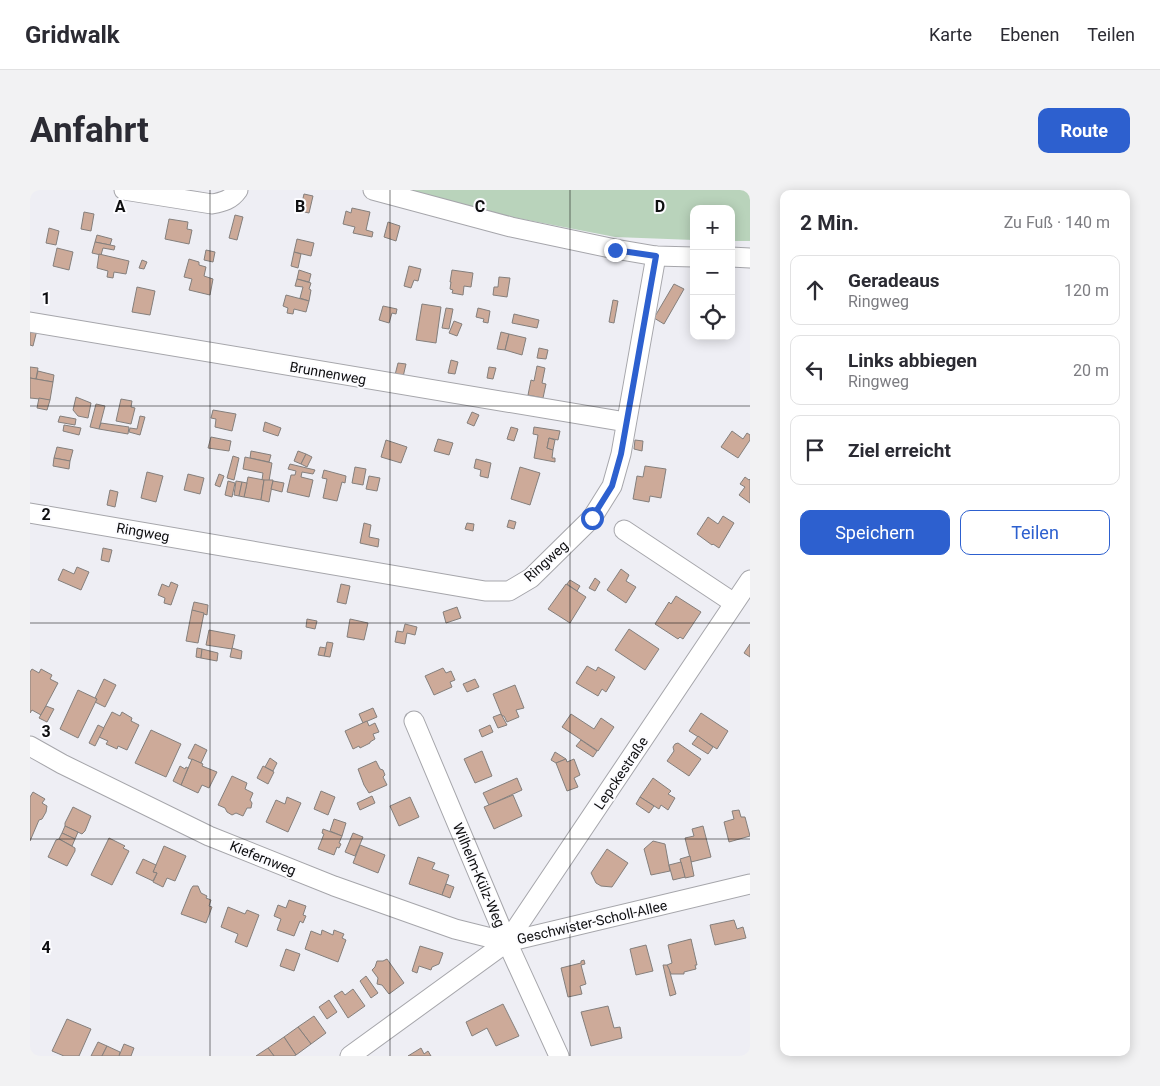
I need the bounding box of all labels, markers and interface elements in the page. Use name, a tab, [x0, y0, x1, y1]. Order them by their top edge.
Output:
text: Gridwalk	[25, 21, 120, 49]
text: Karte	[929, 24, 972, 45]
text: Ebenen	[1000, 24, 1059, 45]
text: Teilen	[1087, 24, 1135, 45]
button: Route	[1038, 108, 1130, 153]
text: Anfahrt	[30, 110, 149, 151]
text: A	[115, 197, 126, 216]
text: B	[295, 197, 305, 216]
text: C	[475, 197, 485, 216]
text: D	[655, 197, 665, 216]
map controls	[690, 205, 735, 340]
button: +	[690, 205, 735, 250]
text: 2 Min.	[800, 211, 859, 235]
text: Zu Fuß · 140 m	[1004, 213, 1110, 232]
route end	[604, 239, 627, 262]
button: −	[690, 250, 735, 295]
text: Geradeaus	[848, 269, 940, 292]
icon: ahead	[801, 276, 829, 304]
text: 120 m	[1064, 281, 1109, 300]
text: 1	[41, 289, 51, 308]
text: Ringweg	[848, 292, 909, 311]
button: locate	[690, 295, 735, 340]
text: Links abbiegen	[848, 349, 977, 372]
icon: left	[801, 356, 829, 384]
street label: Brunnenweg	[288, 358, 368, 388]
text: 20 m	[1073, 361, 1109, 380]
text: Ringweg	[848, 372, 909, 391]
icon: arrive	[801, 436, 829, 464]
text: Ziel erreicht	[848, 439, 951, 462]
text: 2	[41, 505, 51, 524]
route start	[581, 507, 604, 530]
button: Speichern	[800, 510, 950, 555]
button: Teilen	[960, 510, 1110, 555]
street label: Ringweg	[115, 519, 171, 545]
street label: Ringweg	[521, 537, 571, 585]
text: 3	[41, 722, 51, 741]
street label: Lepckestraße	[591, 734, 651, 812]
street label: Wilhelm-Külz-Weg	[450, 820, 508, 930]
street label: Kiefernweg	[228, 837, 298, 879]
street label: Geschwister-Scholl-Allee	[515, 897, 669, 947]
text: 4	[41, 938, 51, 957]

